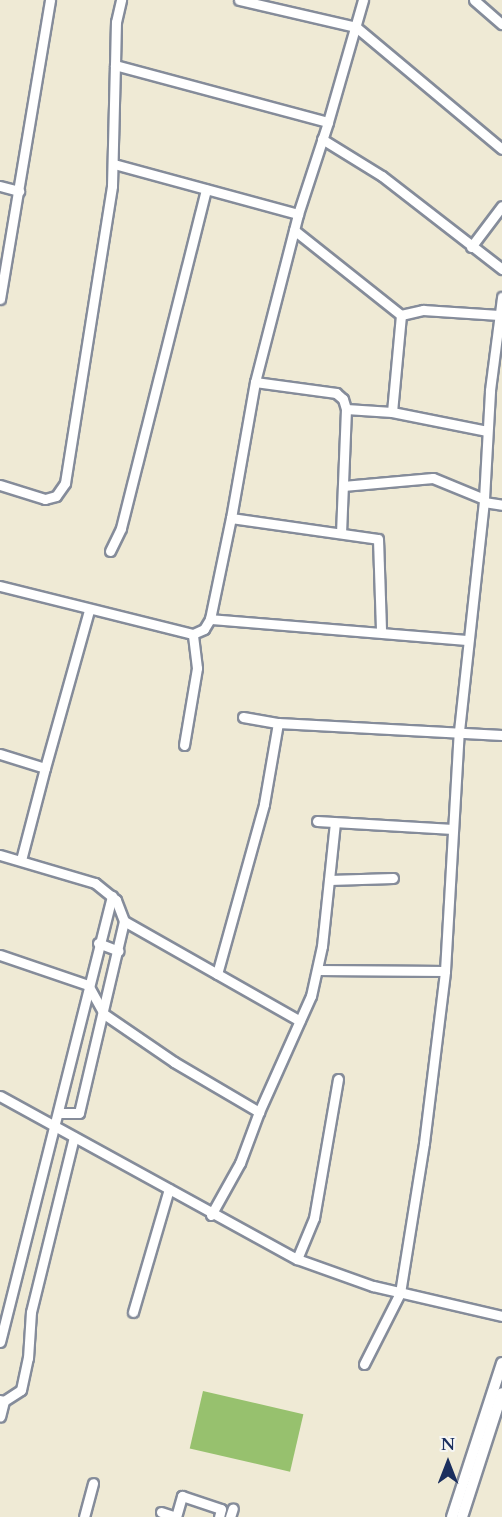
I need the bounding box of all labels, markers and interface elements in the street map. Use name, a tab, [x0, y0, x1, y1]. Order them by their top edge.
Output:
north arrow	[418, 1433, 478, 1493]
text: N	[441, 1434, 455, 1456]

